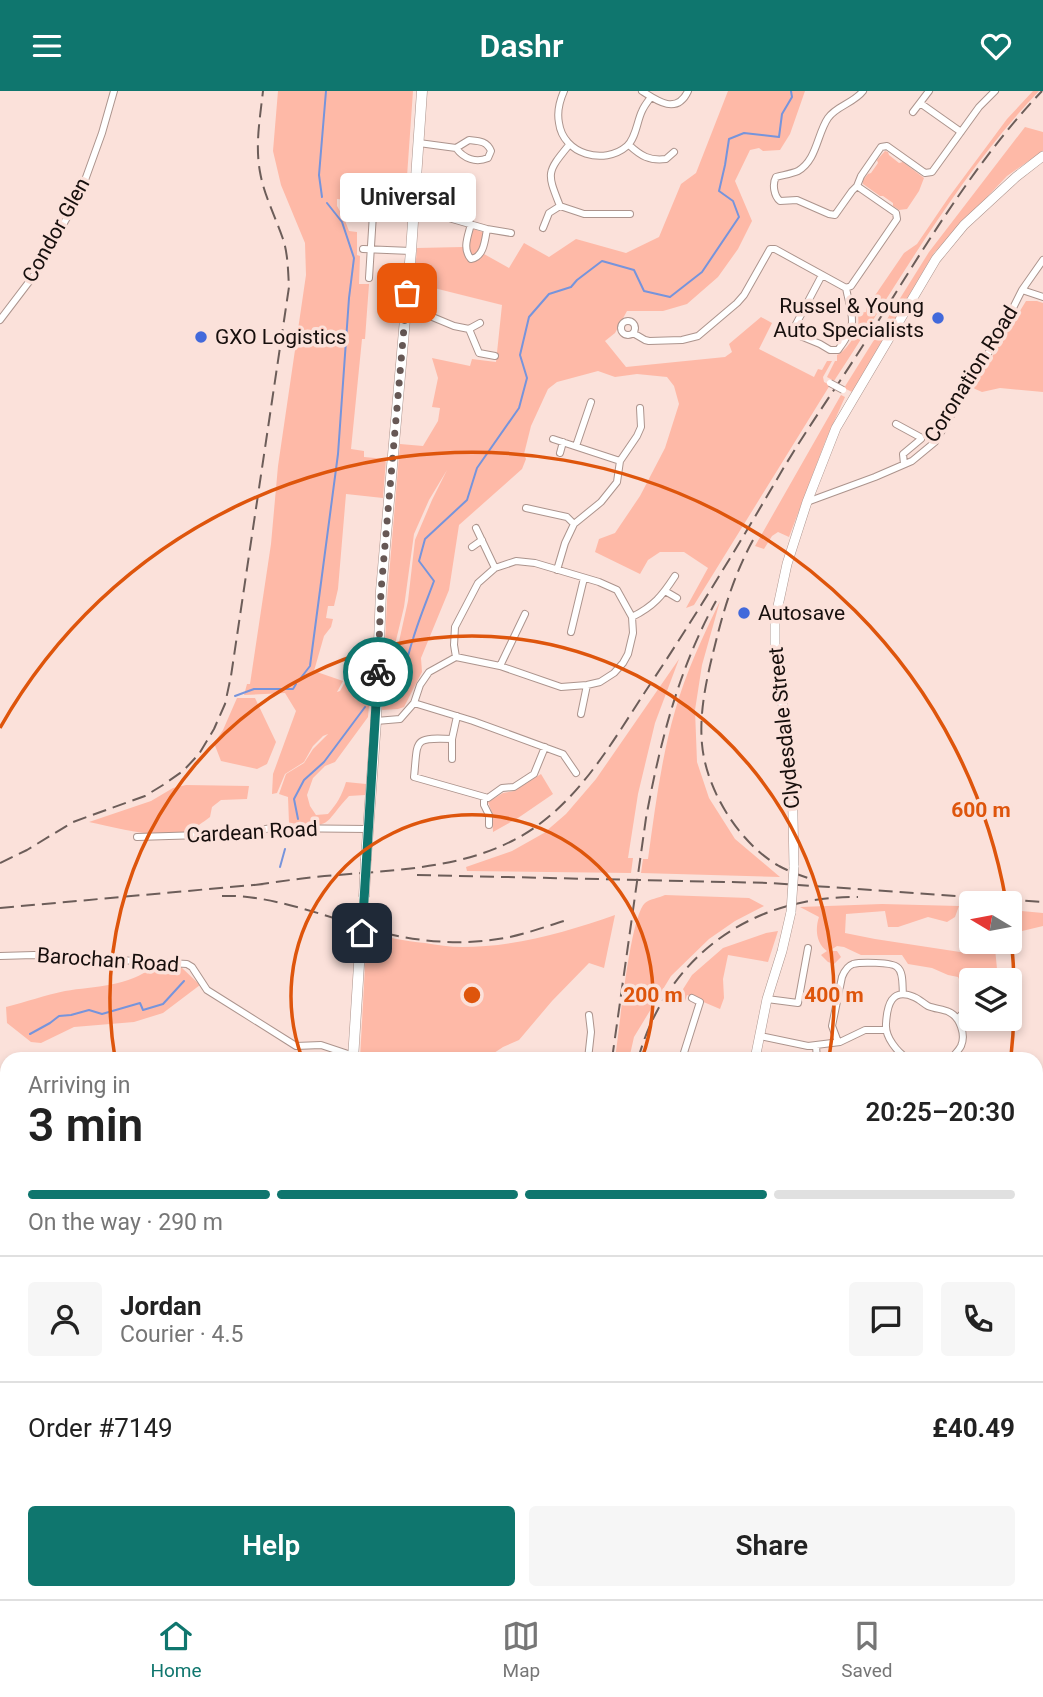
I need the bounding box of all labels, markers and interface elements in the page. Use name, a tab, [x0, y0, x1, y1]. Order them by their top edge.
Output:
icon: menu	[28, 27, 66, 65]
text: Dashr	[480, 27, 563, 65]
icon: heart	[977, 27, 1015, 65]
street label: Condor Glen	[17, 174, 95, 286]
callout: Universal	[339, 174, 475, 223]
text: Universal	[360, 184, 456, 211]
pin	[377, 263, 437, 323]
icon: bag	[388, 274, 426, 312]
place label: Russel & Young Auto Specialists	[773, 294, 924, 342]
street label: Coronation Road	[919, 301, 1023, 447]
marker: Russel & Young Auto Specialists	[930, 310, 946, 326]
place label: GXO Logistics	[215, 325, 347, 349]
marker: GXO Logistics	[193, 329, 209, 345]
place label: Autosave	[758, 601, 845, 625]
marker: Autosave	[736, 605, 752, 621]
courier	[343, 637, 413, 707]
street label: Clydesdale Street	[764, 646, 804, 810]
icon: bike	[359, 653, 397, 691]
text: 600 m	[951, 798, 1011, 822]
street label: Cardean Road	[186, 817, 318, 847]
north arrow	[959, 891, 1022, 954]
map controls	[959, 891, 1022, 1031]
pin	[332, 903, 392, 963]
icon: home	[343, 914, 381, 952]
street label: Barochan Road	[36, 943, 180, 977]
button: layers	[959, 968, 1022, 1031]
centre of rings	[460, 983, 484, 1007]
text: 200 m	[623, 983, 683, 1007]
text: 400 m	[804, 983, 864, 1007]
text: Arriving in	[28, 1072, 131, 1099]
text: 20:25–20:30	[865, 1097, 1015, 1127]
text: 3 min	[28, 1098, 143, 1152]
text: On the way · 290 m	[28, 1209, 223, 1236]
button: person	[28, 1282, 102, 1356]
button: chat	[849, 1282, 923, 1356]
button: phone	[941, 1282, 1015, 1356]
text: Jordan	[120, 1291, 202, 1321]
text: Courier · 4.5	[120, 1321, 243, 1348]
text: Order #7149	[28, 1413, 173, 1443]
text: £40.49	[932, 1413, 1015, 1443]
button: Help	[28, 1506, 515, 1586]
button: Share	[529, 1506, 1015, 1586]
tab: Home	[150, 1617, 202, 1682]
tab: Map	[502, 1617, 540, 1682]
tab: Saved	[841, 1617, 893, 1682]

